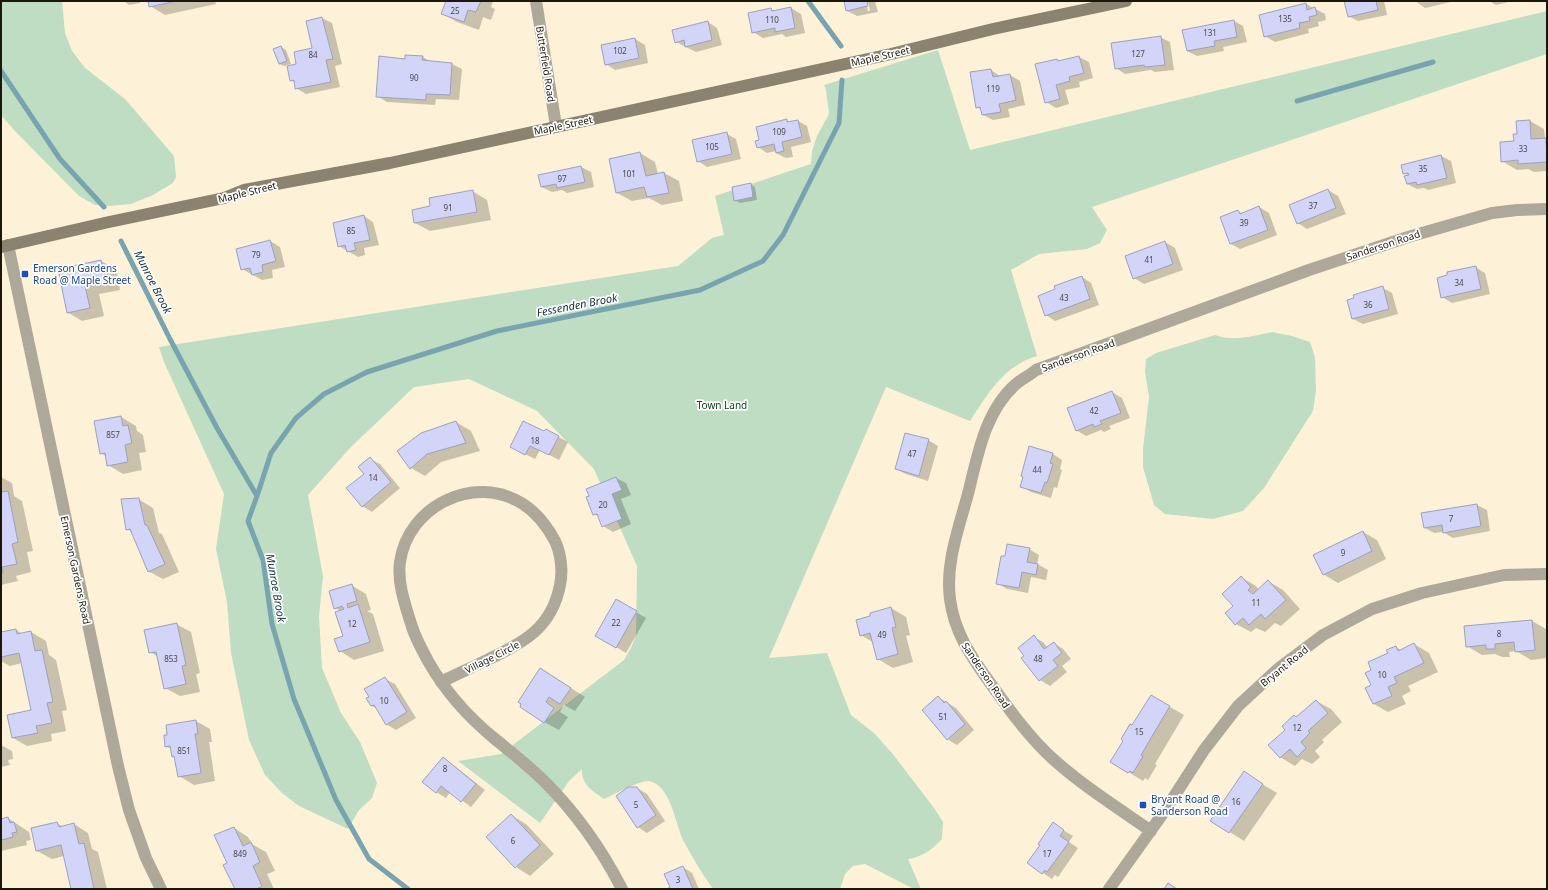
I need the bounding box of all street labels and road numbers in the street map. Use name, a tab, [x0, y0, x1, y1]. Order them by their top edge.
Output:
street label: Butterfield Road	[533, 25, 559, 103]
street label: Maple Street	[849, 42, 911, 70]
street label: Maple Street	[532, 112, 594, 138]
street label: Maple Street	[216, 178, 278, 206]
street label: Sanderson Road	[1344, 226, 1422, 264]
street label: Sanderson Road	[1039, 335, 1117, 375]
street label: Emerson Gardens Road	[58, 514, 94, 626]
street label: Village Circle	[462, 637, 522, 677]
street label: Sanderson Road	[959, 639, 1013, 711]
street label: Bryant Road	[1257, 642, 1311, 690]

